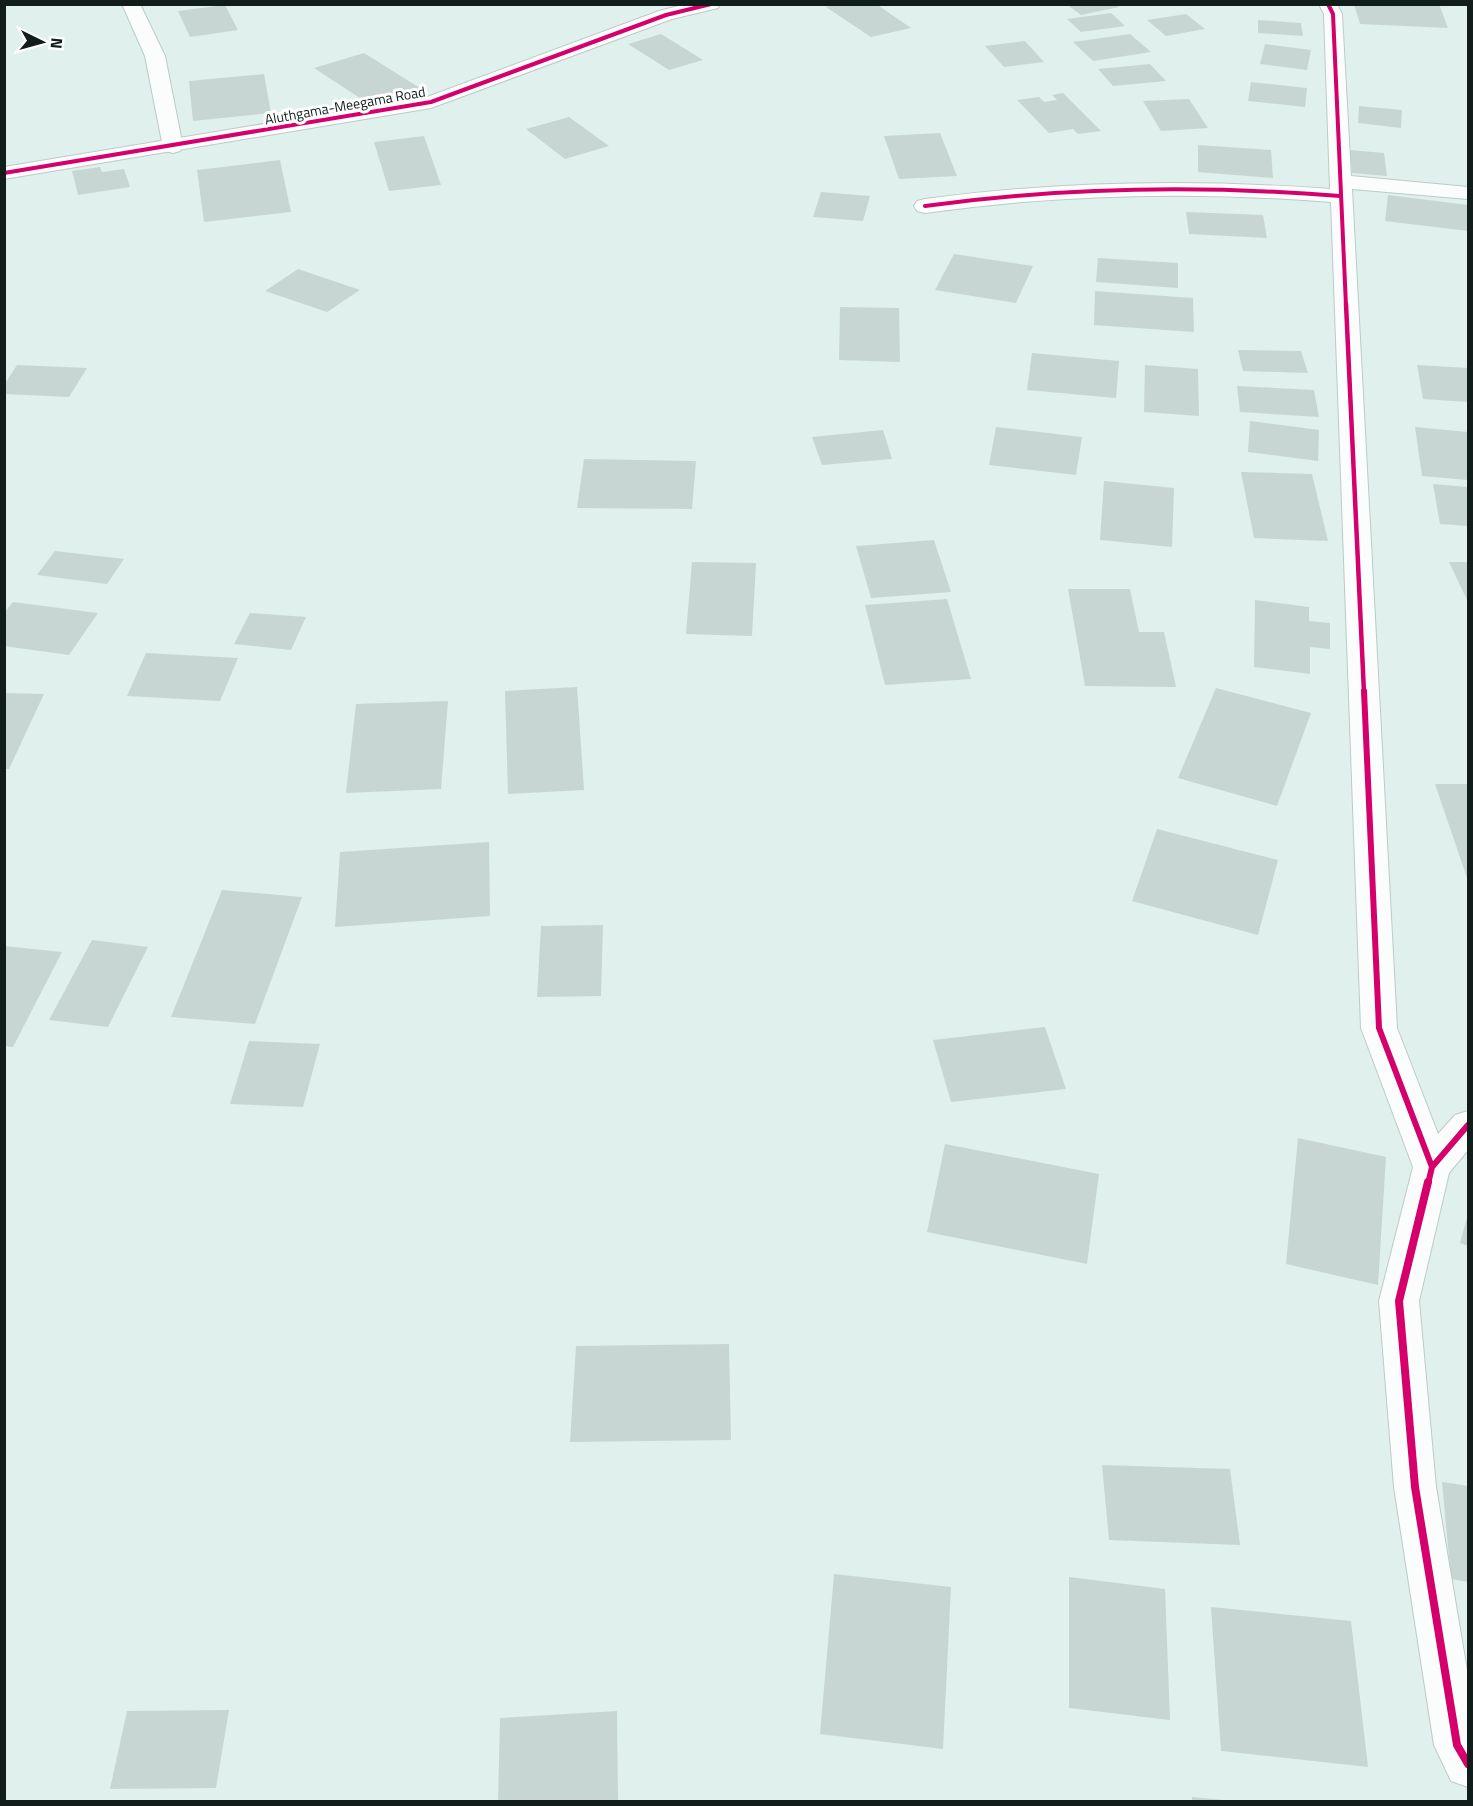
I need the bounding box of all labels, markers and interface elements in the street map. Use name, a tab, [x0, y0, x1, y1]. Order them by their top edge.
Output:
north arrow	[12, 12, 72, 72]
text: N	[45, 37, 69, 50]
street label: Aluthgama-Meegama Road	[263, 81, 427, 129]

